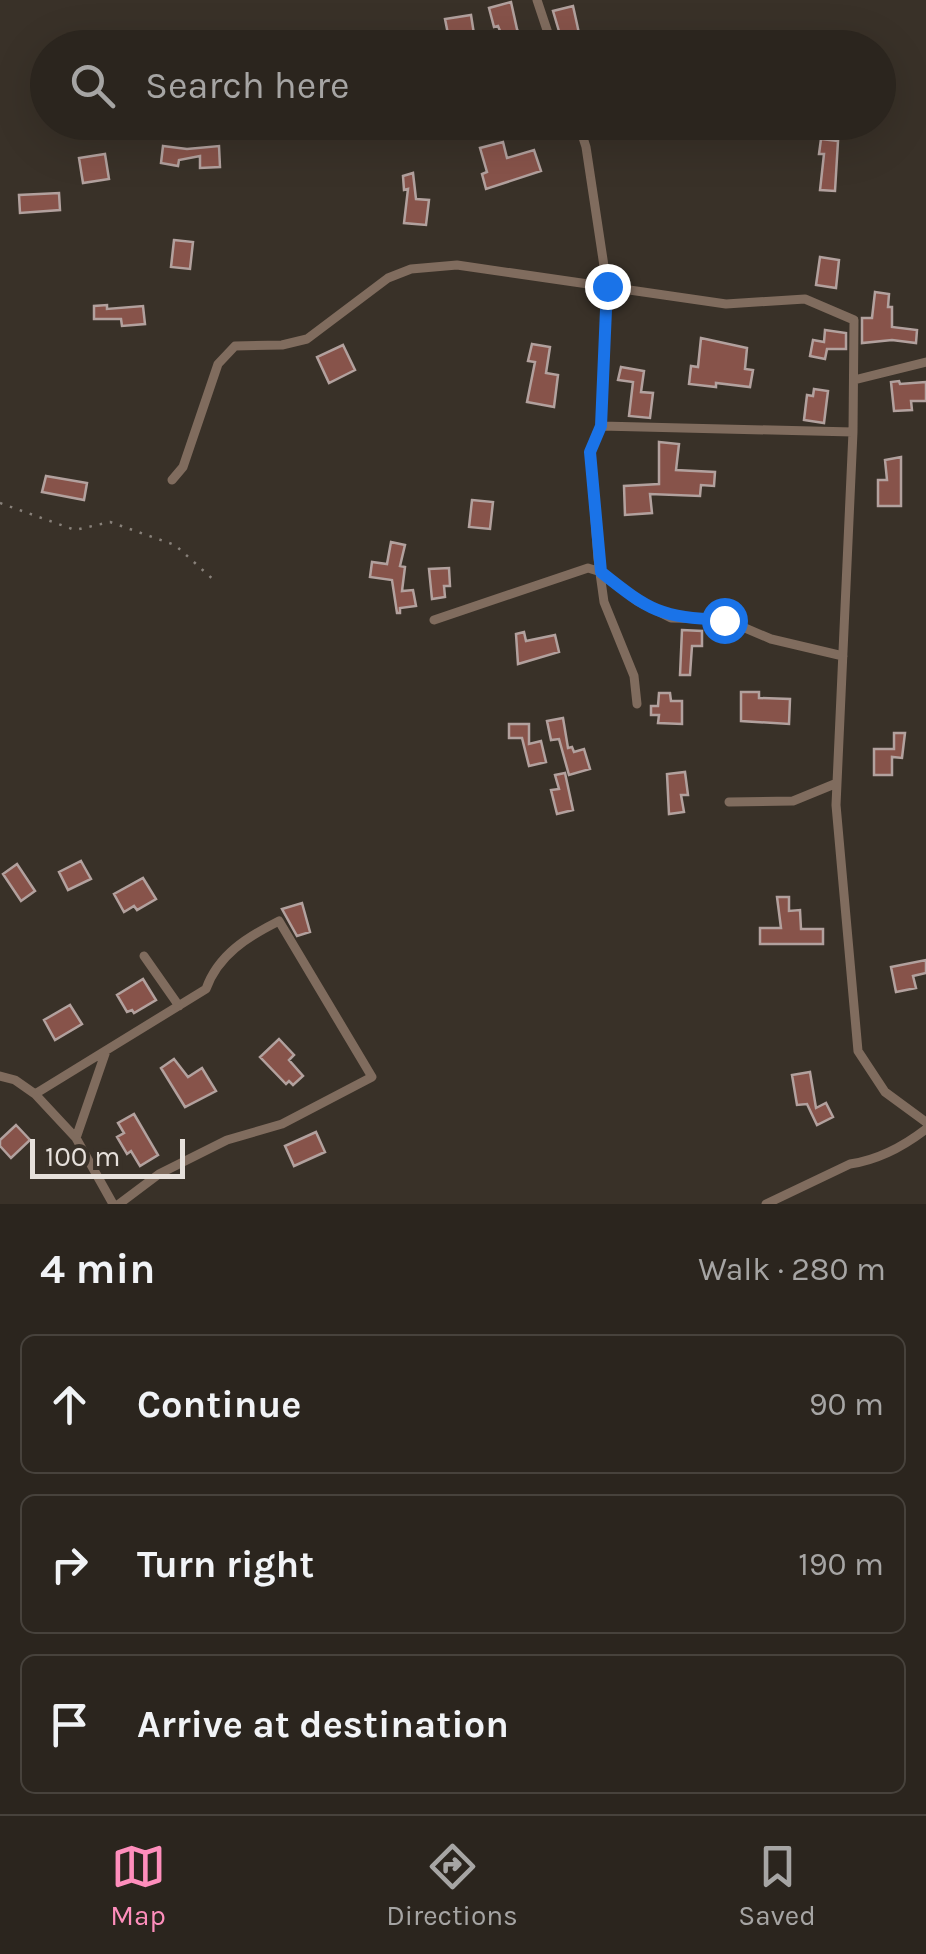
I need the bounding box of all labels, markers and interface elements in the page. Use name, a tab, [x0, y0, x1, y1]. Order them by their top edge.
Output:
search box	[30, 30, 896, 140]
icon: search	[65, 58, 120, 113]
text: Search here	[145, 63, 349, 108]
route end	[585, 264, 631, 310]
route start	[702, 598, 748, 644]
scale bar	[30, 1134, 185, 1178]
text: 100 m	[45, 1140, 120, 1173]
text: 4 min	[40, 1244, 155, 1294]
text: Walk · 280 m	[698, 1251, 886, 1288]
icon: ahead	[42, 1377, 97, 1432]
text: Continue	[137, 1382, 301, 1427]
text: 90 m	[809, 1386, 884, 1423]
icon: right	[42, 1537, 97, 1592]
text: Turn right	[137, 1542, 314, 1587]
text: 190 m	[798, 1546, 884, 1583]
icon: arrive	[42, 1697, 97, 1752]
text: Arrive at destination	[137, 1702, 509, 1747]
tab: Map	[110, 1839, 166, 1932]
tab: Directions	[386, 1839, 518, 1932]
tab: Saved	[738, 1839, 816, 1932]

